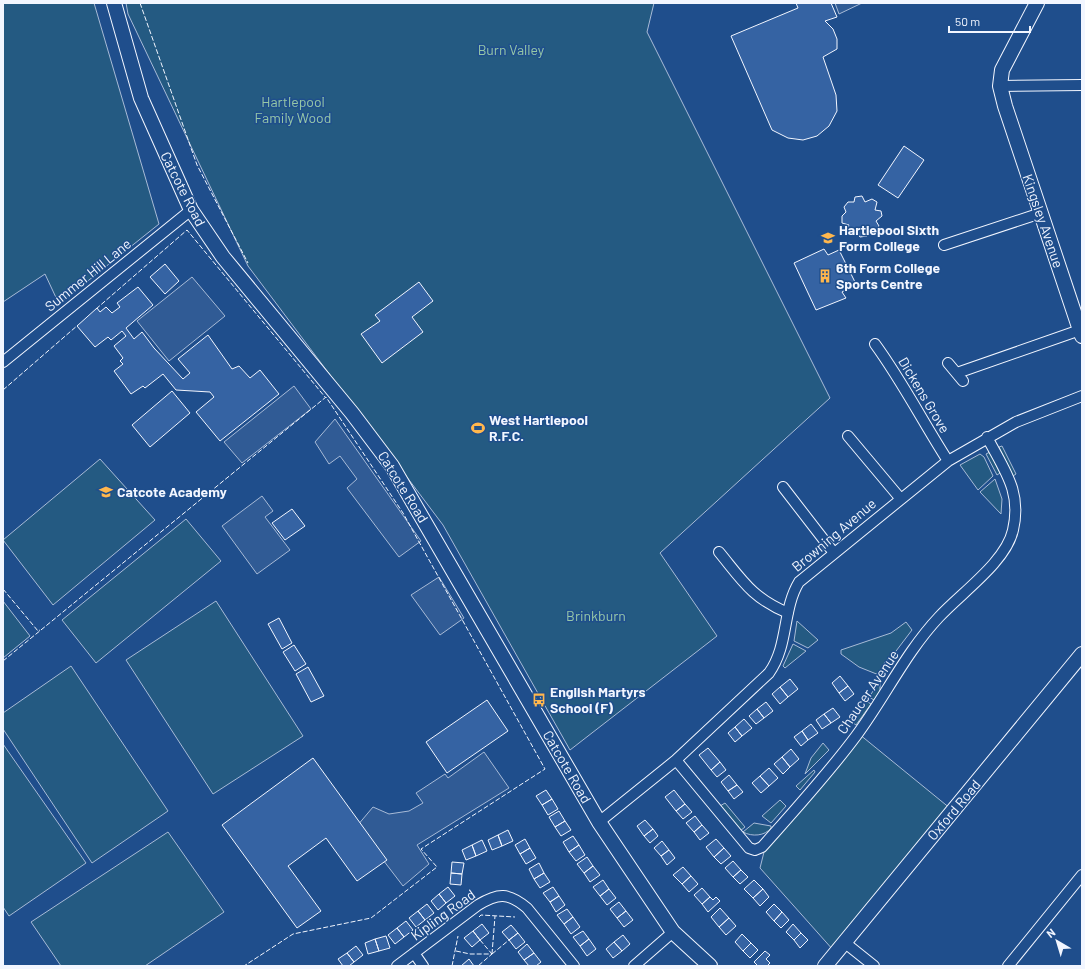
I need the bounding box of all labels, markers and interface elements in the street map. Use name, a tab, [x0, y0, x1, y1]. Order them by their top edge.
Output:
scale bar	[949, 8, 1030, 34]
text: 50 m	[955, 14, 980, 28]
park label: Burn Valley	[478, 41, 545, 58]
park label: Hartlepool Family Wood	[255, 93, 331, 126]
street label: Catcote Road	[157, 149, 209, 229]
street label: Kingsley Avenue	[1019, 172, 1067, 270]
place label: Hartlepool Sixth Form College	[839, 221, 939, 254]
school or university icon: Hartlepool Sixth Form College	[820, 230, 836, 246]
street label: Summer Hill Lane	[41, 235, 134, 315]
place label: 6th Form College Sports Centre	[836, 259, 941, 292]
building icon: 6th Form College Sports Centre	[817, 268, 833, 284]
street label: Dickens Grove	[895, 354, 954, 436]
place label: West Hartlepool R.F.C.	[489, 411, 588, 444]
sports icon: West Hartlepool R.F.C.	[470, 420, 486, 436]
street label: Catcote Road	[375, 448, 432, 526]
place label: Catcote Academy	[117, 483, 227, 500]
school or university icon: Catcote Academy	[98, 484, 114, 500]
street label: Browning Avenue	[788, 494, 879, 575]
park label: Brinkburn	[566, 607, 626, 624]
street label: Chaucer Avenue	[833, 646, 902, 737]
place label: English Martyrs School (F)	[550, 683, 646, 716]
bus stop icon: English Martyrs School (F)	[531, 692, 547, 708]
street label: Catcote Road	[540, 727, 595, 806]
street label: Oxford Road	[923, 776, 984, 843]
street label: Kipling Road	[407, 886, 478, 944]
north arrow	[1037, 921, 1077, 961]
text: N	[1044, 925, 1057, 940]

